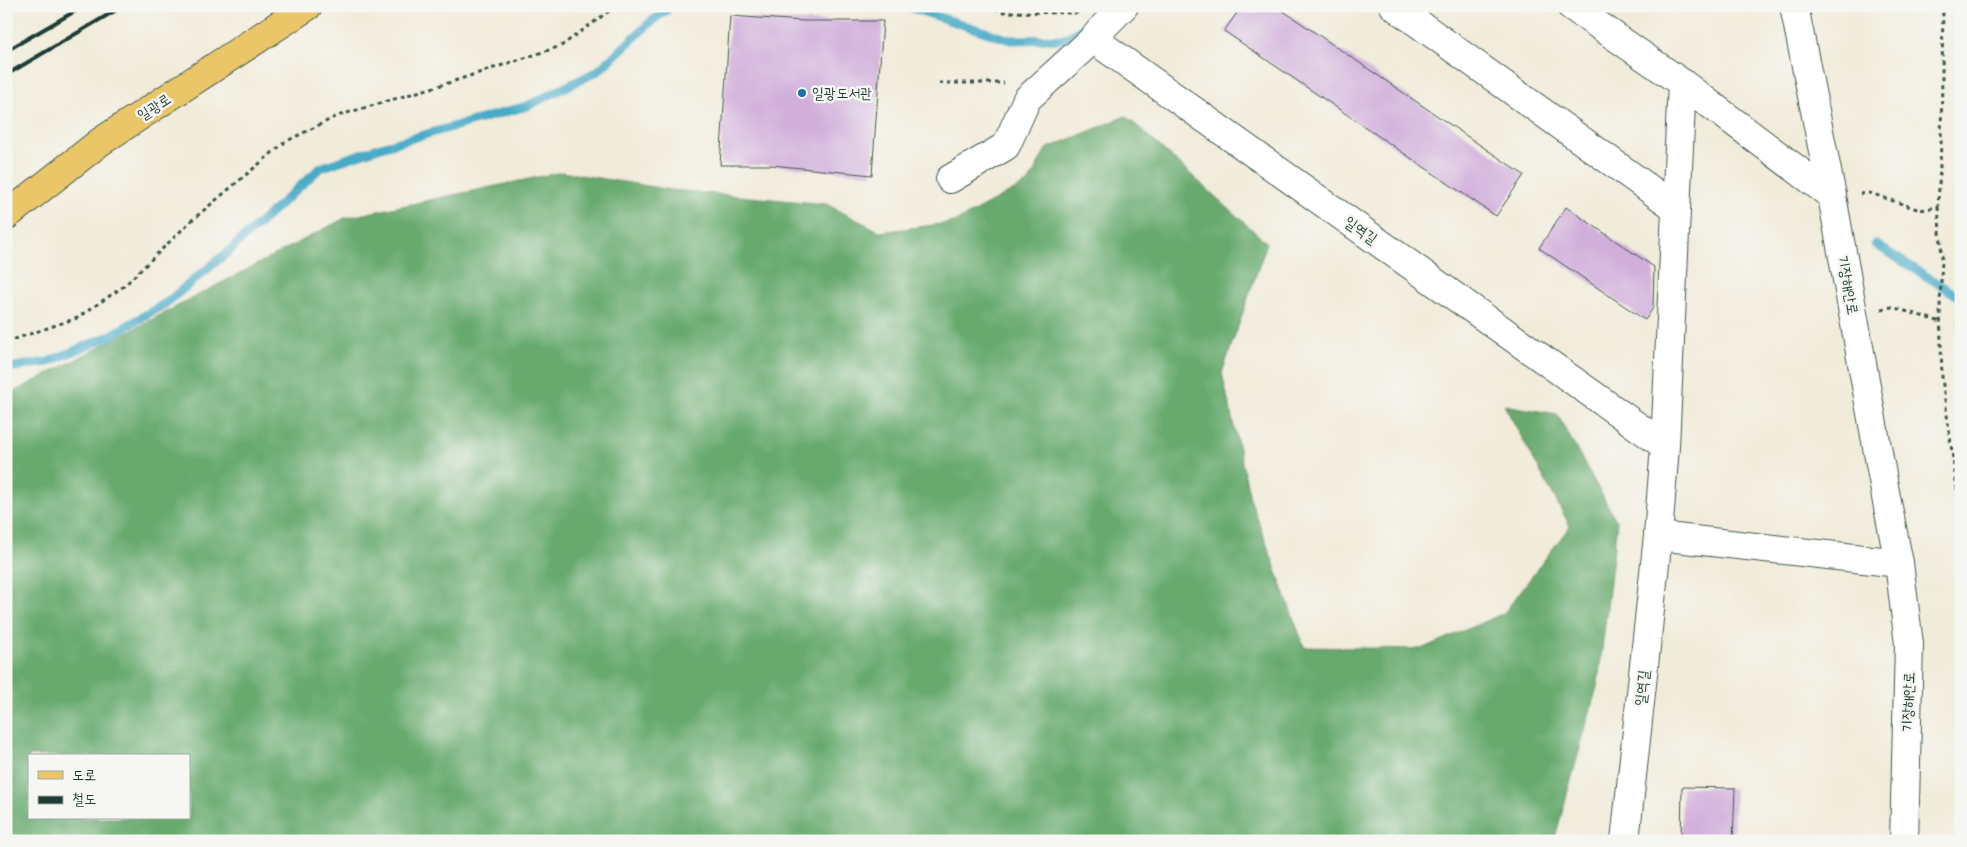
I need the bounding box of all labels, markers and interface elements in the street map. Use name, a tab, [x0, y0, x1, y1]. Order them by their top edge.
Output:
place label: 일광도서관	[812, 83, 872, 102]
marker: 일광도서관	[796, 87, 808, 99]
street label: 일광로	[133, 89, 174, 124]
street label: 일역길	[1341, 211, 1382, 248]
street label: 기장해안로	[1834, 254, 1863, 316]
street label: 일역길	[1630, 669, 1653, 707]
street label: 기장해안로	[1897, 671, 1918, 732]
legend	[28, 754, 190, 820]
text: 도로	[72, 765, 96, 784]
text: 철도	[72, 789, 96, 808]

